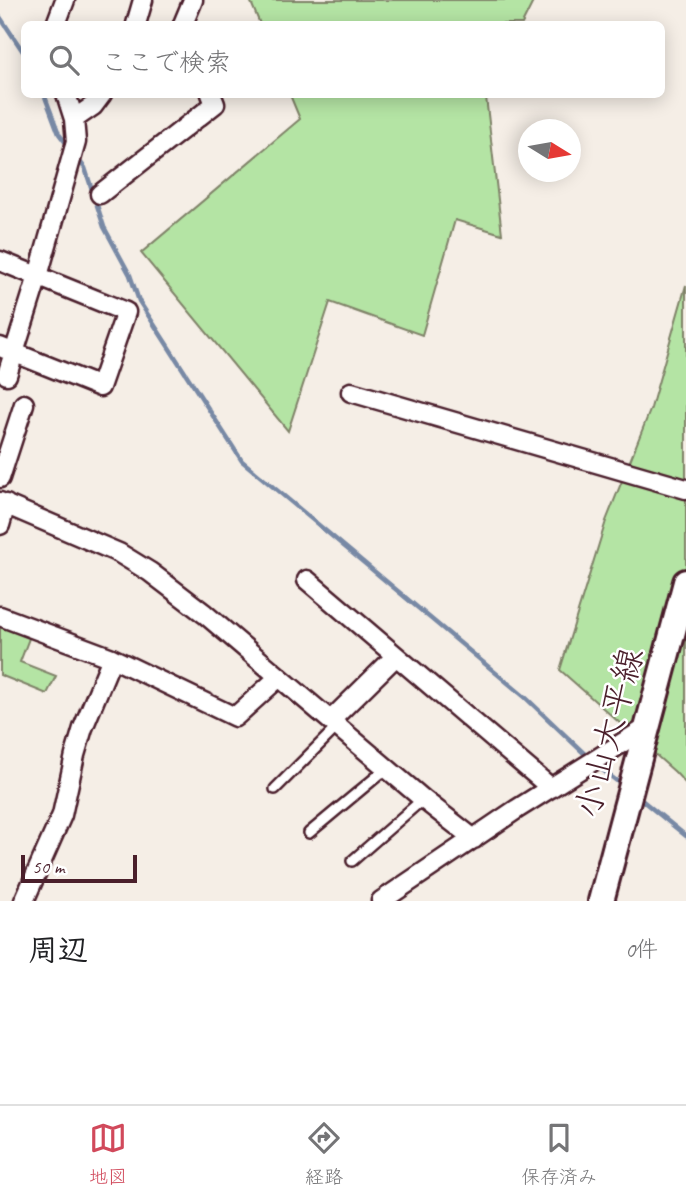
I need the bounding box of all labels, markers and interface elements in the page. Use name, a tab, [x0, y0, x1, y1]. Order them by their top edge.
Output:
search box	[21, 21, 665, 98]
icon: search	[45, 41, 83, 79]
text: ここで検索	[101, 46, 231, 79]
north arrow	[518, 119, 581, 182]
street label: 小山大平線	[565, 643, 653, 823]
scale bar	[21, 852, 136, 884]
text: 50 m	[32, 855, 64, 879]
text: 周辺	[28, 931, 88, 969]
text: 0件	[625, 935, 658, 964]
tab: 地図	[89, 1119, 127, 1189]
tab: 経路	[305, 1119, 343, 1189]
tab: 保存済み	[521, 1119, 597, 1189]

